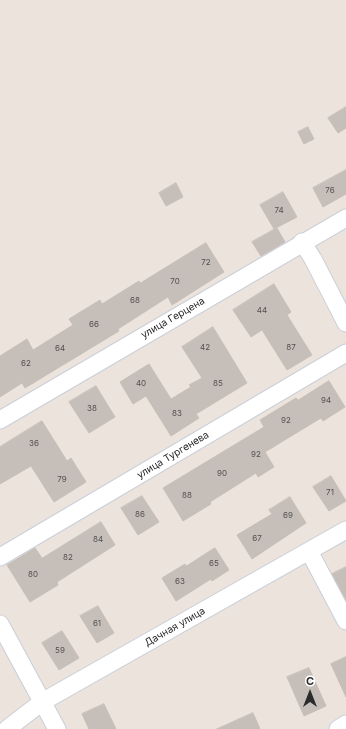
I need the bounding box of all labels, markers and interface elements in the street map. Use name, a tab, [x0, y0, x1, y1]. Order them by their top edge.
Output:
house number: 76	[325, 186, 335, 196]
house number: 74	[274, 206, 284, 216]
house number: 72	[201, 258, 211, 268]
house number: 70	[170, 277, 180, 287]
street label: улица Герцена	[139, 295, 207, 341]
house number: 68	[130, 296, 140, 306]
house number: 44	[257, 306, 267, 316]
house number: 66	[89, 320, 99, 330]
house number: 42	[200, 343, 210, 353]
house number: 87	[286, 343, 296, 353]
house number: 64	[55, 344, 65, 354]
house number: 62	[21, 359, 31, 369]
house number: 40	[136, 379, 146, 389]
house number: 85	[213, 379, 223, 389]
house number: 94	[321, 396, 331, 406]
house number: 38	[87, 404, 97, 414]
house number: 83	[172, 409, 182, 419]
house number: 92	[281, 416, 291, 426]
street label: улица Тургенева	[135, 429, 211, 481]
house number: 36	[29, 439, 39, 449]
house number: 92	[251, 450, 261, 460]
house number: 90	[217, 469, 227, 479]
house number: 79	[57, 475, 67, 485]
house number: 71	[326, 488, 334, 498]
house number: 88	[182, 491, 192, 501]
house number: 86	[135, 510, 145, 520]
house number: 69	[283, 511, 293, 521]
house number: 67	[252, 534, 262, 544]
house number: 84	[93, 535, 103, 545]
house number: 82	[63, 553, 73, 563]
house number: 65	[209, 559, 219, 569]
house number: 80	[28, 570, 38, 580]
house number: 63	[175, 577, 185, 587]
street label: Дачная улица	[143, 605, 207, 649]
house number: 61	[93, 619, 101, 629]
house number: 59	[55, 646, 65, 656]
north arrow	[290, 673, 330, 713]
text: С	[306, 674, 314, 688]

